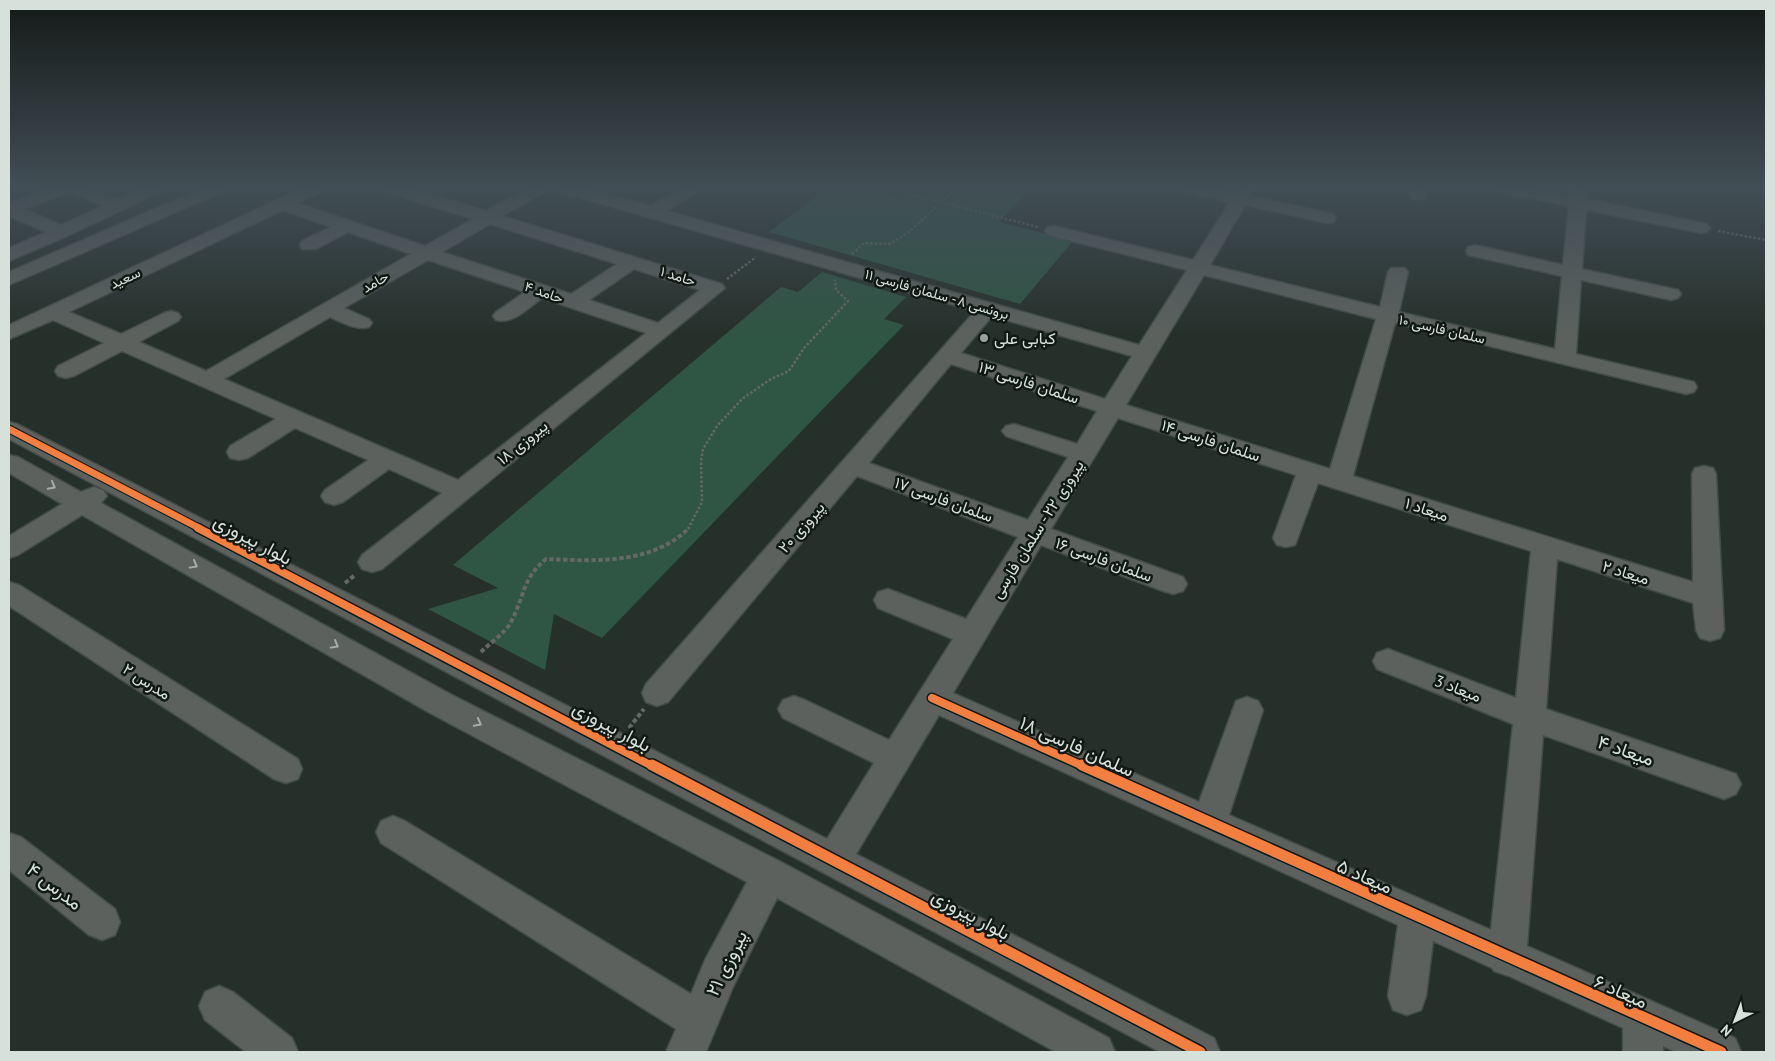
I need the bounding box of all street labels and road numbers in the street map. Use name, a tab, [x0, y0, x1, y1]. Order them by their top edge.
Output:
street label: حامد ۱	[658, 262, 698, 290]
street label: سعید	[107, 263, 143, 293]
street label: برونسی ۸ - سلمان فارسی ۱۱	[863, 265, 1011, 323]
street label: حامد	[358, 267, 392, 297]
street label: حامد ۴	[522, 277, 566, 307]
street label: سلمان فارسی ۱۰	[1397, 310, 1487, 348]
street label: سلمان فارسی ۱۳	[976, 356, 1082, 409]
street label: پیروزی ۱۸	[492, 415, 553, 470]
street label: سلمان فارسی ۱۴	[1159, 415, 1263, 466]
street label: پیروزی ۲۲ - سلمان فارسی	[986, 456, 1089, 603]
street label: سلمان فارسی ۱۷	[892, 472, 996, 527]
street label: میعاد ۱	[1403, 493, 1451, 525]
street label: پیروزی ۲۰	[773, 497, 830, 558]
street label: بلوار پیروزی	[209, 508, 296, 571]
street label: سلمان فارسی ۱۶	[1053, 532, 1155, 587]
street label: میعاد ۲	[1600, 555, 1652, 589]
street label: مدرس ۲	[119, 658, 175, 705]
street label: میعاد 3	[1432, 670, 1484, 706]
street label: بلوار پیروزی	[568, 695, 655, 758]
street label: سلمان فارسی ۱۸	[1016, 710, 1138, 782]
street label: میعاد ۴	[1595, 729, 1657, 771]
street label: میعاد ۵	[1334, 853, 1396, 899]
street label: مدرس ۴	[23, 857, 87, 915]
street label: بلوار پیروزی	[927, 883, 1014, 946]
street label: پیروزی ۲۱	[700, 926, 754, 1001]
street label: میعاد ۶	[1590, 969, 1652, 1013]

